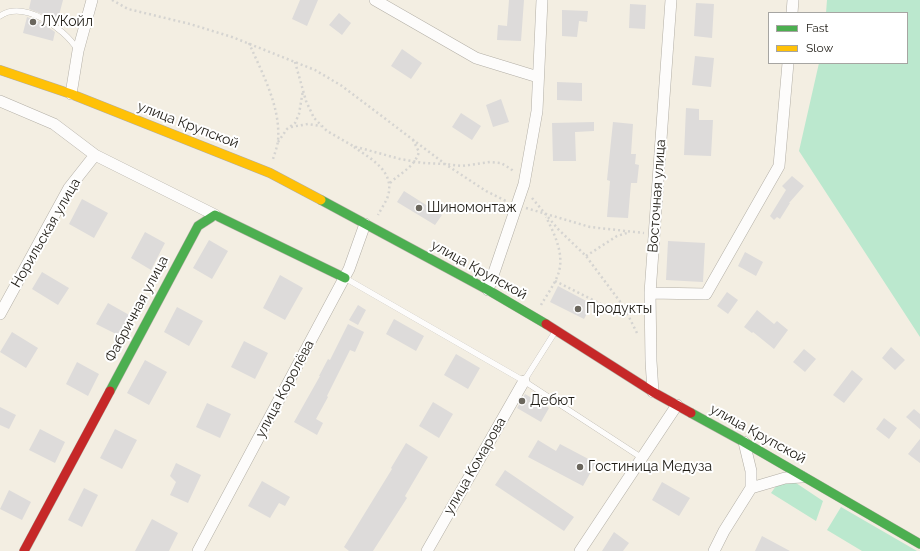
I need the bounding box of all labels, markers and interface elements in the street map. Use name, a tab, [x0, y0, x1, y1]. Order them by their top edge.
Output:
legend	[768, 12, 908, 64]
place label: ЛУКойл	[41, 14, 93, 30]
marker: ЛУКойл	[28, 17, 38, 27]
text: Fast	[806, 21, 829, 35]
text: Slow	[806, 41, 833, 55]
street label: улица Крупской	[135, 98, 241, 152]
street label: Восточная улица	[645, 139, 669, 253]
street label: Норильская улица	[8, 175, 84, 291]
place label: Шиномонтаж	[427, 200, 517, 216]
marker: Шиномонтаж	[414, 203, 424, 213]
street label: улица Крупской	[428, 237, 530, 303]
street label: Фабричная улица	[102, 253, 172, 365]
place label: Продукты	[586, 301, 652, 317]
marker: Продукты	[573, 304, 583, 314]
street label: улица Королёва	[252, 337, 318, 441]
place label: Дебют	[530, 393, 575, 409]
marker: Дебют	[517, 396, 527, 406]
street label: улица Крупской	[707, 401, 809, 467]
street label: улица Комарова	[440, 414, 510, 518]
place label: Гостиница Медуза	[588, 459, 712, 475]
marker: Гостиница Медуза	[575, 462, 585, 472]

